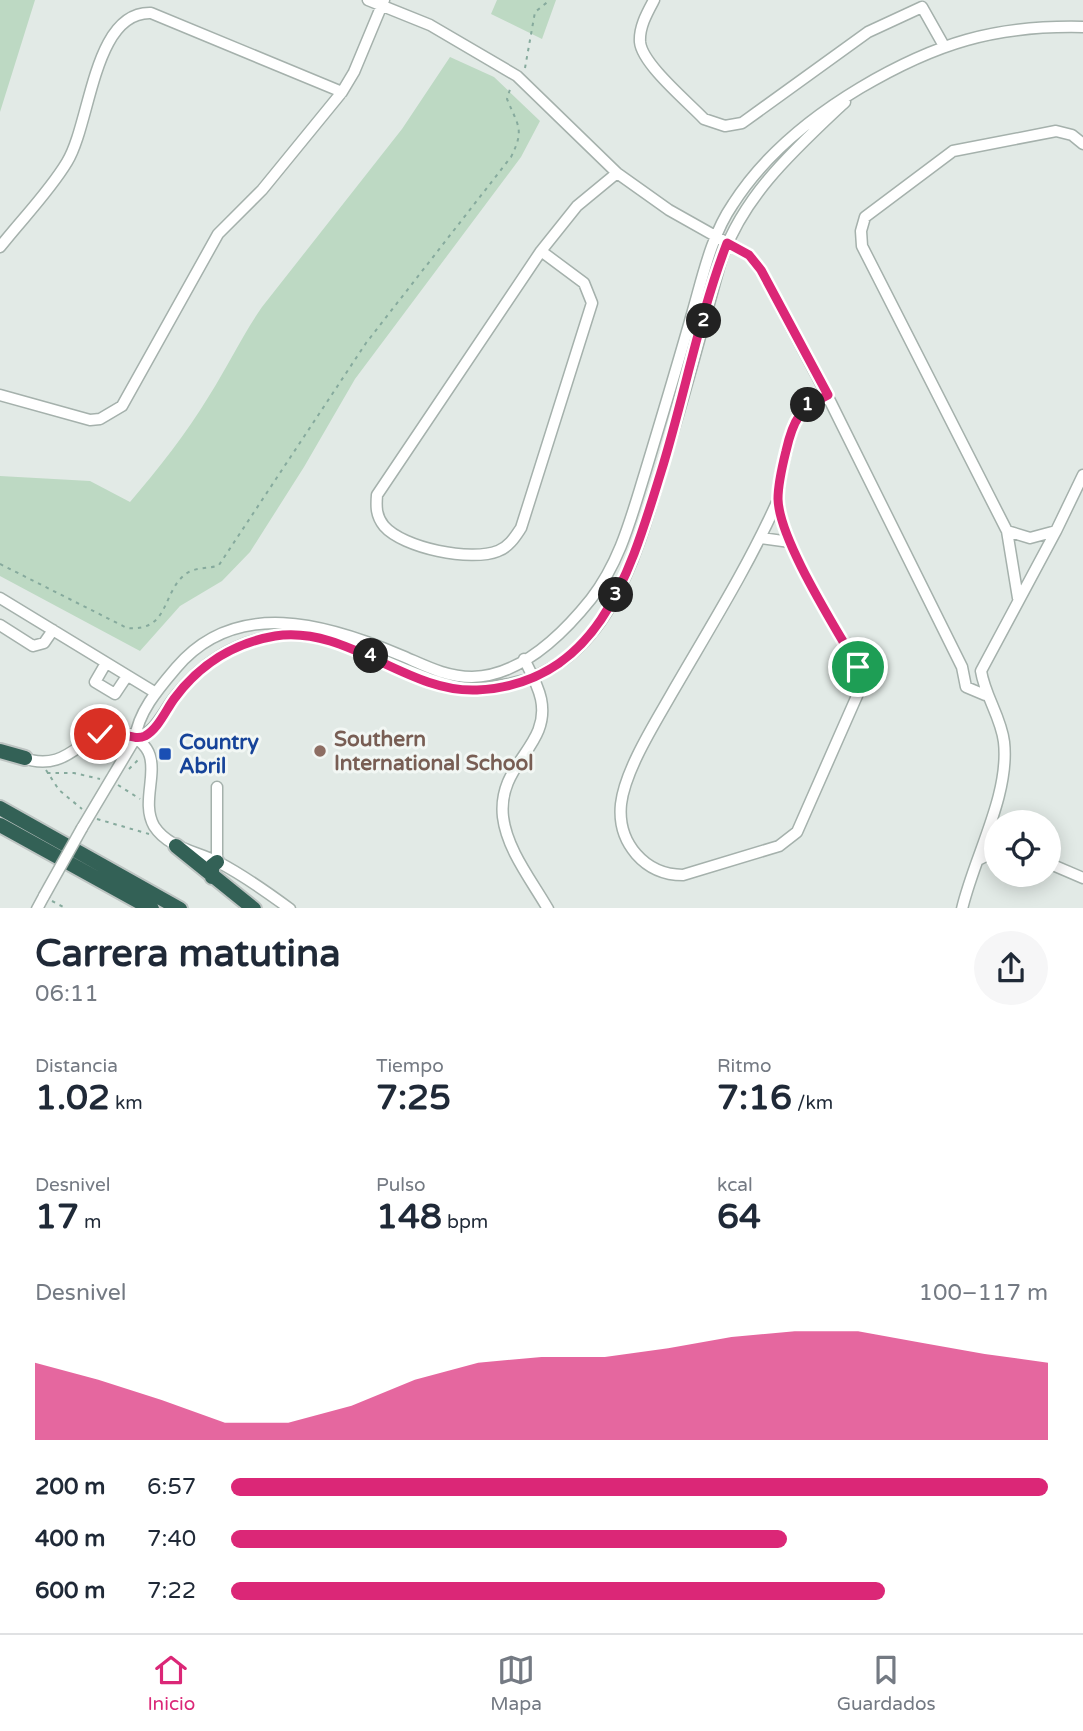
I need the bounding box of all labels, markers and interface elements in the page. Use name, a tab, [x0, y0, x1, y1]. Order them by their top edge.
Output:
pin: 2	[686, 304, 722, 338]
text: 2	[698, 309, 709, 331]
pin: 1	[790, 388, 826, 422]
text: 1	[802, 393, 813, 415]
pin: 3	[598, 578, 634, 612]
text: 3	[610, 583, 621, 605]
pin	[828, 637, 888, 697]
pin: 4	[354, 638, 388, 674]
text: 4	[365, 644, 376, 666]
icon: arrive	[839, 648, 877, 686]
pin	[70, 704, 130, 764]
icon: check	[81, 715, 119, 753]
place label: Southern International School	[334, 727, 533, 776]
place label: Country Abril	[179, 730, 259, 779]
marker: Southern International School	[312, 743, 328, 759]
marker: Country Abril	[157, 746, 173, 762]
map controls	[984, 810, 1061, 887]
button: locate	[984, 810, 1061, 887]
text: Carrera matutina	[35, 931, 341, 977]
button: share	[974, 931, 1048, 1005]
text: 06:11	[35, 980, 99, 1008]
text: Distancia	[35, 1055, 118, 1077]
text: Tiempo	[376, 1055, 444, 1077]
text: Ritmo	[717, 1055, 772, 1077]
text: 1.02	[35, 1077, 110, 1119]
text: 7:25	[376, 1077, 451, 1119]
text: 7:16	[717, 1077, 792, 1119]
text: km	[110, 1092, 143, 1114]
text: /km	[792, 1092, 833, 1114]
text: Desnivel	[35, 1174, 111, 1196]
text: Pulso	[376, 1174, 426, 1196]
text: kcal	[717, 1174, 753, 1196]
text: 17	[35, 1196, 79, 1238]
text: 148	[376, 1196, 442, 1238]
text: 64	[717, 1196, 761, 1238]
text: m	[79, 1211, 101, 1233]
text: bpm	[442, 1211, 488, 1233]
text: Desnivel	[35, 1279, 126, 1307]
text: 100–117 m	[919, 1279, 1048, 1307]
text: 200 m	[35, 1473, 105, 1501]
text: 6:57	[147, 1473, 196, 1501]
text: 400 m	[35, 1525, 105, 1553]
text: 7:40	[147, 1525, 196, 1553]
text: 600 m	[35, 1577, 105, 1605]
text: 7:22	[147, 1577, 196, 1605]
tab: Inicio	[147, 1651, 195, 1715]
tab: Mapa	[490, 1651, 542, 1715]
tab: Guardados	[837, 1651, 936, 1715]

